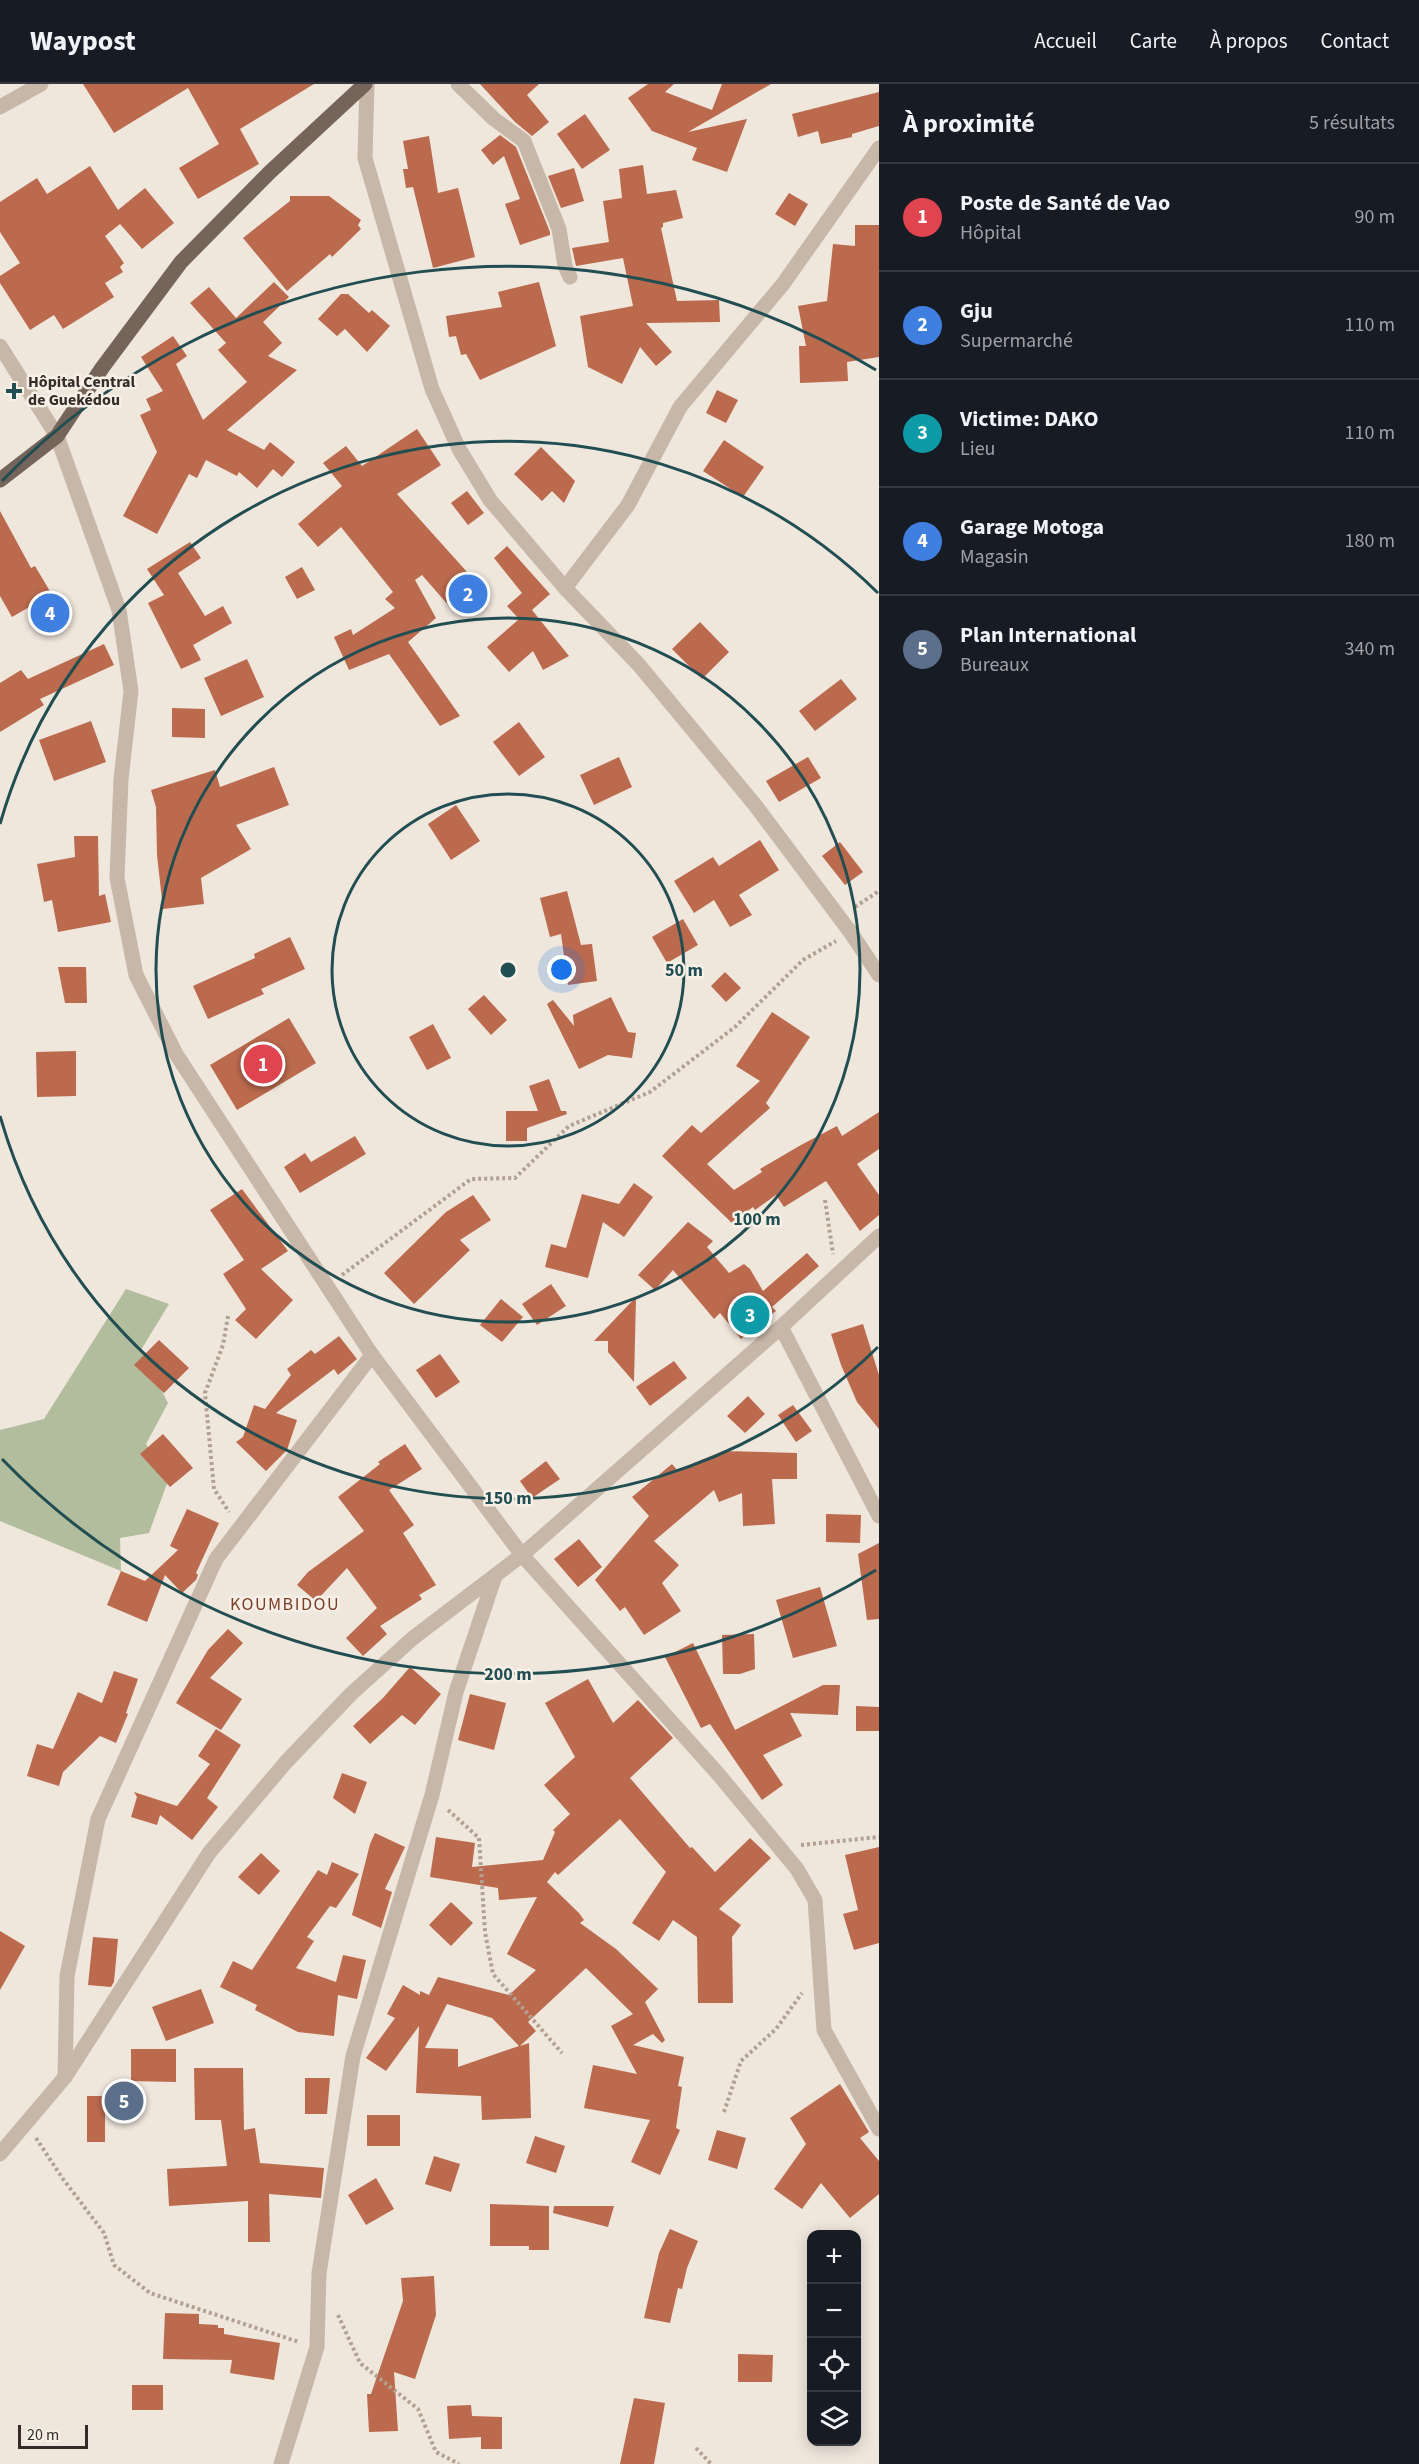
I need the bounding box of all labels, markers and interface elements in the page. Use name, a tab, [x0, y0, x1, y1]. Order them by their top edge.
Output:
text: Waypost	[30, 21, 136, 61]
text: Accueil	[1034, 26, 1097, 56]
text: Carte	[1130, 26, 1177, 56]
text: À propos	[1210, 26, 1287, 56]
text: Contact	[1320, 26, 1389, 56]
text: À proximité	[903, 105, 1035, 142]
text: 5 résultats	[1309, 109, 1395, 137]
text: Poste de Santé de Vao	[960, 187, 1170, 219]
text: 1	[917, 203, 928, 231]
text: 90 m	[1355, 203, 1395, 231]
text: Hôpital	[960, 219, 1021, 247]
text: Gju	[960, 295, 993, 327]
text: 2	[917, 311, 928, 339]
text: 110 m	[1345, 311, 1395, 339]
text: Supermarché	[960, 327, 1073, 355]
place label: Hôpital Central de Guekédou	[28, 371, 135, 411]
marker: Hôpital Central de Guekédou	[5, 382, 23, 400]
text: Victime: DAKO	[960, 403, 1098, 435]
text: 3	[917, 419, 928, 447]
text: 110 m	[1345, 419, 1395, 447]
text: Lieu	[960, 435, 995, 463]
text: Garage Motoga	[960, 511, 1104, 543]
text: 4	[917, 527, 928, 555]
text: 180 m	[1345, 527, 1395, 555]
text: Magasin	[960, 543, 1029, 571]
pin: 2	[448, 572, 488, 616]
pin: 4	[31, 590, 70, 636]
text: Plan International	[960, 619, 1136, 651]
text: 5	[917, 635, 928, 663]
text: 340 m	[1345, 635, 1395, 663]
text: Bureaux	[960, 651, 1029, 679]
your location	[547, 955, 576, 984]
text: 50 m	[665, 958, 703, 983]
centre of rings	[498, 960, 518, 980]
pin: 1	[244, 1042, 282, 1086]
text: 100 m	[733, 1207, 781, 1232]
pin: 3	[730, 1292, 770, 1338]
text: 150 m	[484, 1486, 532, 1511]
district label: KOUMBIDOU	[230, 1592, 340, 1617]
text: 200 m	[484, 1662, 532, 1687]
pin: 5	[104, 2078, 144, 2124]
map controls	[807, 2230, 861, 2446]
button: +	[807, 2230, 861, 2284]
button: −	[807, 2284, 861, 2338]
button: locate	[807, 2338, 861, 2392]
button: layers	[807, 2392, 861, 2446]
scale bar	[18, 2422, 88, 2450]
text: 20 m	[27, 2424, 59, 2446]

